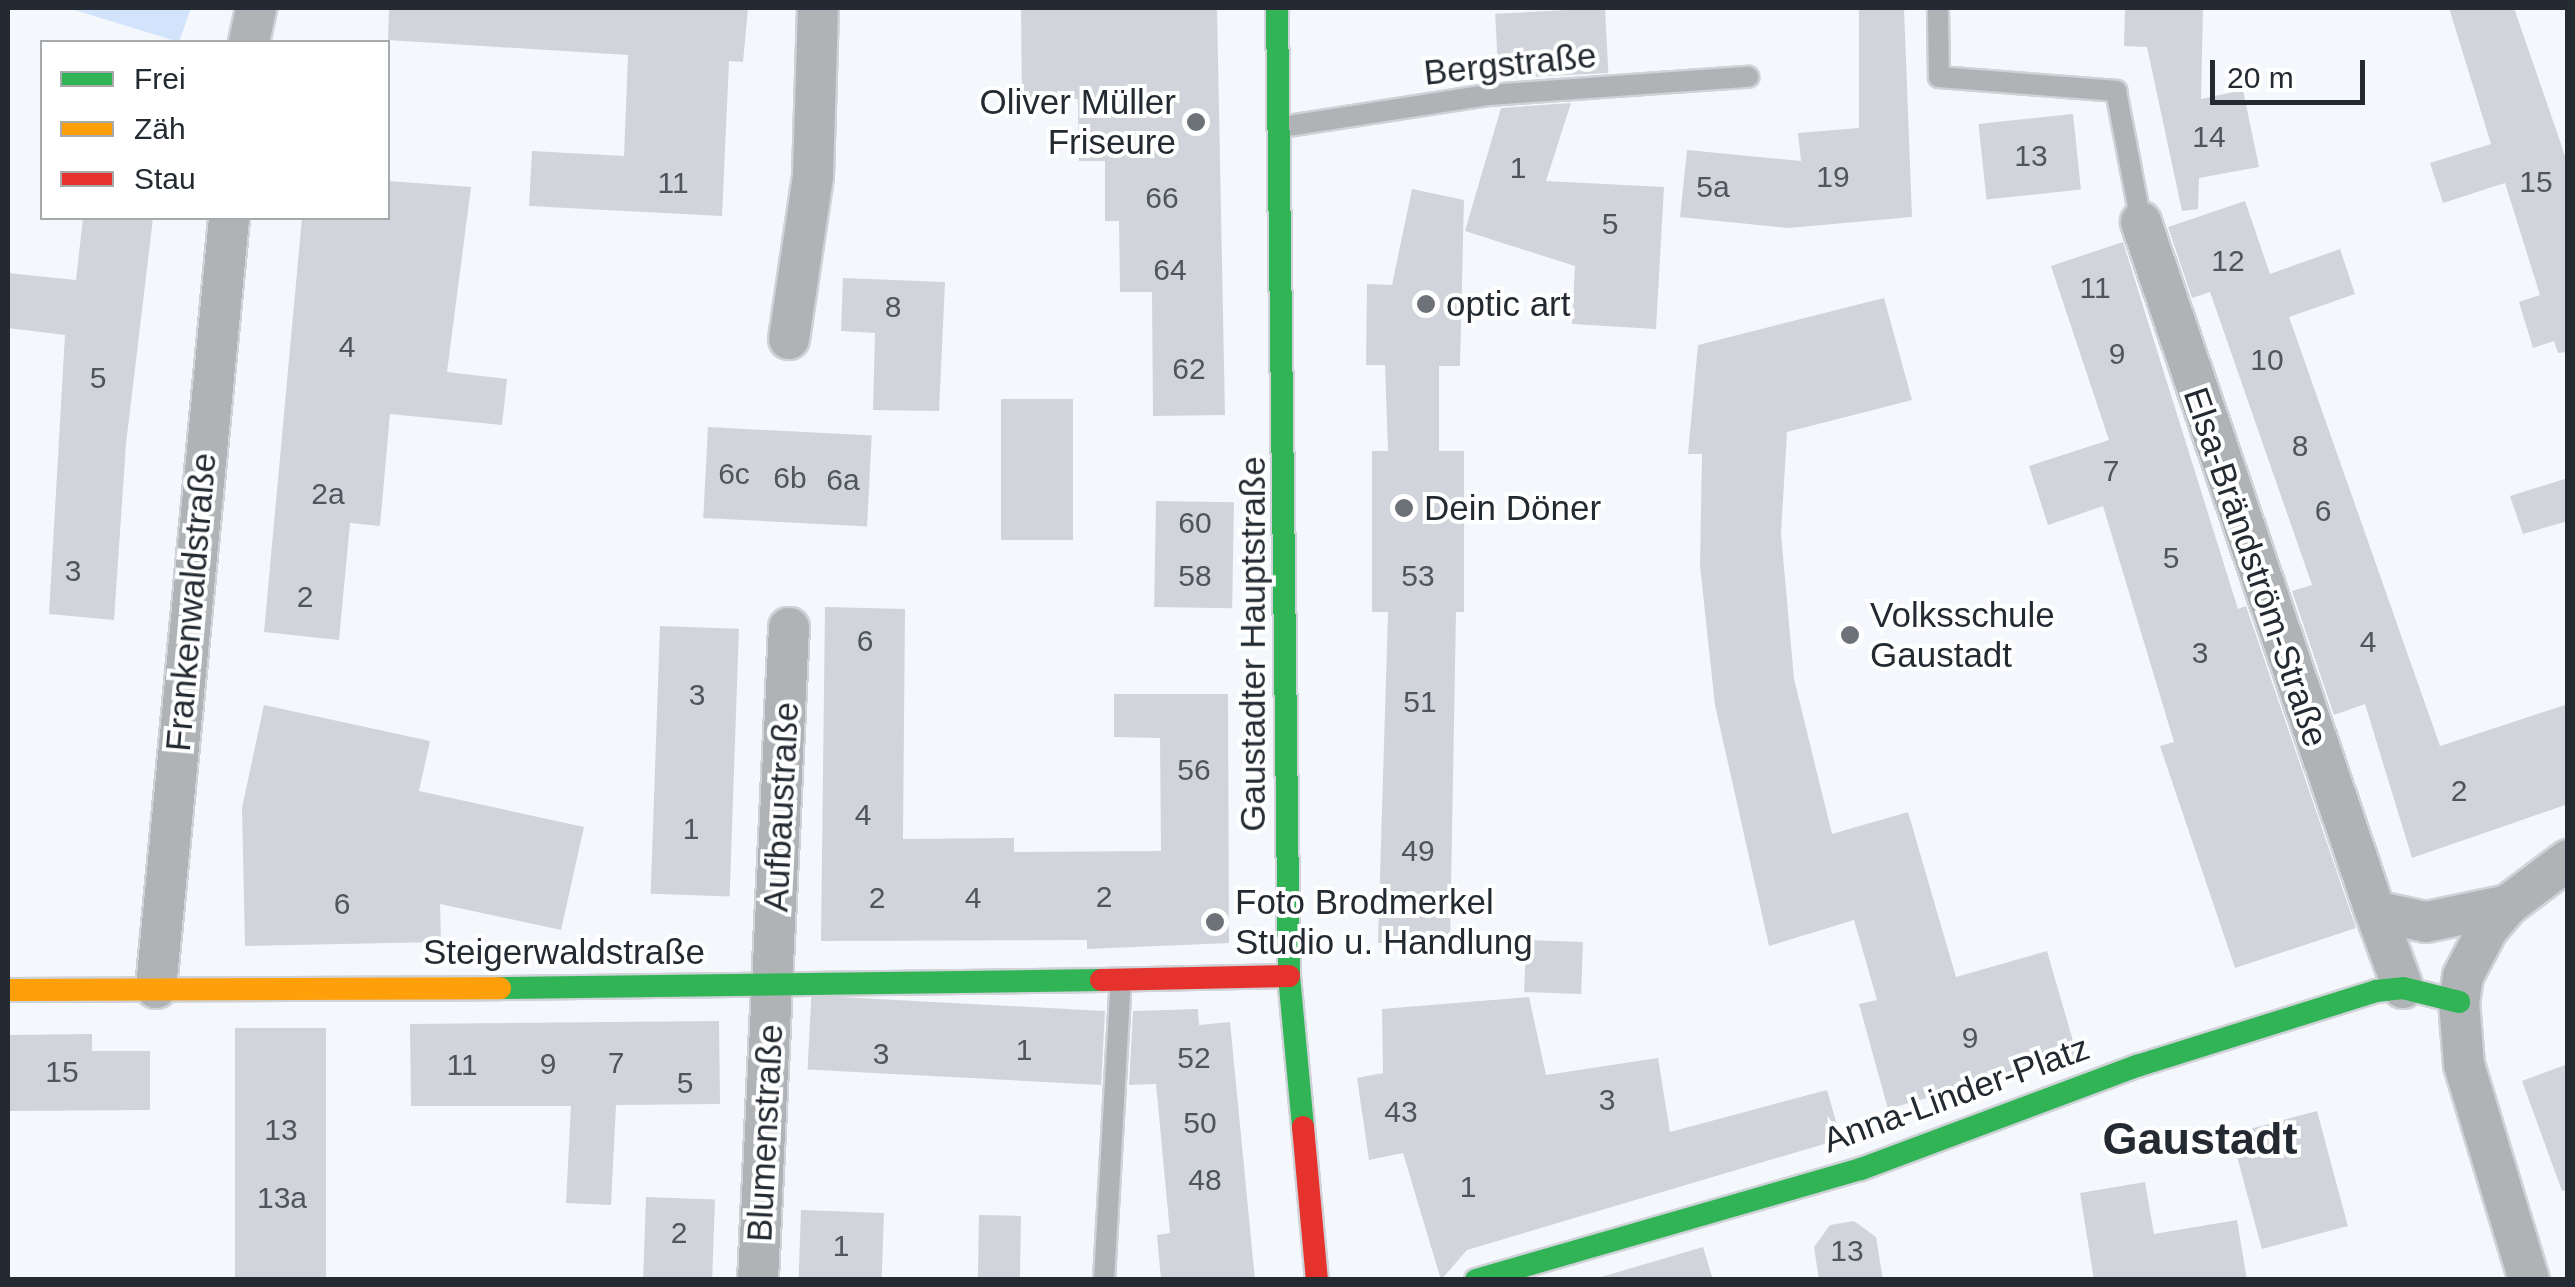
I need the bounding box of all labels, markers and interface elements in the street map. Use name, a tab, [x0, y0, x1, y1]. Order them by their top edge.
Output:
street label: Bergstraße	[1422, 34, 1598, 94]
legend	[40, 40, 390, 220]
scale bar	[2215, 40, 2370, 102]
text: 20 m	[2227, 61, 2294, 94]
text: Frei	[134, 62, 186, 95]
place label: Oliver Müller Friseure	[980, 81, 1176, 163]
marker: Oliver Müller Friseure	[1185, 111, 1207, 133]
text: Zäh	[134, 112, 186, 145]
house number: 14	[2192, 119, 2226, 155]
house number: 13	[2014, 138, 2048, 174]
house number: 1	[1510, 150, 1526, 186]
house number: 19	[1816, 159, 1850, 195]
text: Stau	[134, 162, 196, 195]
house number: 15	[2519, 164, 2553, 200]
house number: 11	[657, 165, 689, 201]
house number: 5a	[1696, 169, 1730, 205]
house number: 66	[1145, 180, 1179, 216]
house number: 5	[1602, 206, 1618, 242]
house number: 12	[2211, 243, 2245, 279]
house number: 64	[1153, 252, 1187, 288]
house number: 11	[2079, 270, 2111, 306]
place label: optic art	[1446, 283, 1570, 325]
house number: 8	[885, 289, 901, 325]
marker: optic art	[1415, 293, 1437, 315]
house number: 4	[339, 329, 355, 365]
house number: 9	[2109, 336, 2125, 372]
house number: 10	[2250, 342, 2284, 378]
house number: 62	[1172, 351, 1206, 387]
house number: 5	[90, 360, 106, 396]
street label: Elsa-Brändström-Straße	[2175, 382, 2337, 752]
house number: 8	[2292, 428, 2308, 464]
street label: Frankenwaldstraße	[157, 451, 225, 753]
house number: 7	[2103, 453, 2119, 489]
house number: 6c	[718, 456, 750, 492]
street label: Gaustadter Hauptstraße	[1232, 456, 1274, 832]
house number: 6b	[773, 460, 807, 496]
house number: 6a	[826, 462, 860, 498]
house number: 2a	[311, 476, 345, 512]
place label: Dein Döner	[1424, 487, 1601, 529]
house number: 6	[2315, 493, 2331, 529]
marker: Dein Döner	[1393, 497, 1415, 519]
house number: 60	[1178, 505, 1212, 541]
house number: 5	[2163, 540, 2179, 576]
house number: 3	[65, 553, 81, 589]
house number: 58	[1178, 558, 1212, 594]
house number: 53	[1401, 558, 1435, 594]
house number: 2	[297, 579, 313, 615]
place label: Volksschule Gaustadt	[1870, 594, 2055, 676]
house number: 6	[857, 623, 873, 659]
marker: Volksschule Gaustadt	[1839, 624, 1861, 646]
house number: 4	[2360, 624, 2376, 660]
house number: 3	[2192, 635, 2208, 671]
house number: 3	[689, 677, 705, 713]
house number: 51	[1403, 684, 1437, 720]
street label: Aufbaustraße	[755, 701, 807, 913]
house number: 56	[1177, 752, 1211, 788]
house number: 2	[2451, 773, 2467, 809]
house number: 4	[855, 797, 871, 833]
house number: 1	[683, 811, 699, 847]
house number: 49	[1401, 833, 1435, 869]
house number: 2	[1096, 879, 1112, 915]
house number: 2	[869, 880, 885, 916]
house number: 4	[965, 880, 981, 916]
place label: Foto Brodmerkel Studio u. Handlung	[1235, 881, 1533, 963]
house number: 6	[334, 886, 350, 922]
marker: Foto Brodmerkel Studio u. Handlung	[1204, 911, 1226, 933]
street label: Steigerwaldstraße	[423, 931, 705, 973]
house number: 9	[1962, 1020, 1978, 1056]
street label: Blumenstraße	[738, 1023, 792, 1243]
street label: Anna-Linder-Platz	[1817, 1026, 2095, 1162]
house number: 1	[1016, 1032, 1032, 1068]
house number: 3	[873, 1036, 889, 1072]
house number: 52	[1177, 1040, 1211, 1076]
house number: 7	[608, 1045, 624, 1081]
house number: 9	[540, 1046, 556, 1082]
house number: 11	[446, 1047, 478, 1083]
house number: 15	[45, 1054, 79, 1090]
house number: 5	[677, 1065, 693, 1101]
house number: 3	[1599, 1082, 1615, 1118]
house number: 43	[1384, 1094, 1418, 1130]
house number: 50	[1183, 1105, 1217, 1141]
house number: 13	[264, 1112, 298, 1148]
district label: Gaustadt	[2102, 1112, 2298, 1166]
house number: 48	[1188, 1162, 1222, 1198]
house number: 1	[1460, 1169, 1476, 1205]
house number: 13a	[257, 1180, 307, 1216]
house number: 2	[671, 1215, 687, 1251]
house number: 1	[833, 1228, 849, 1264]
house number: 13	[1830, 1233, 1864, 1269]

